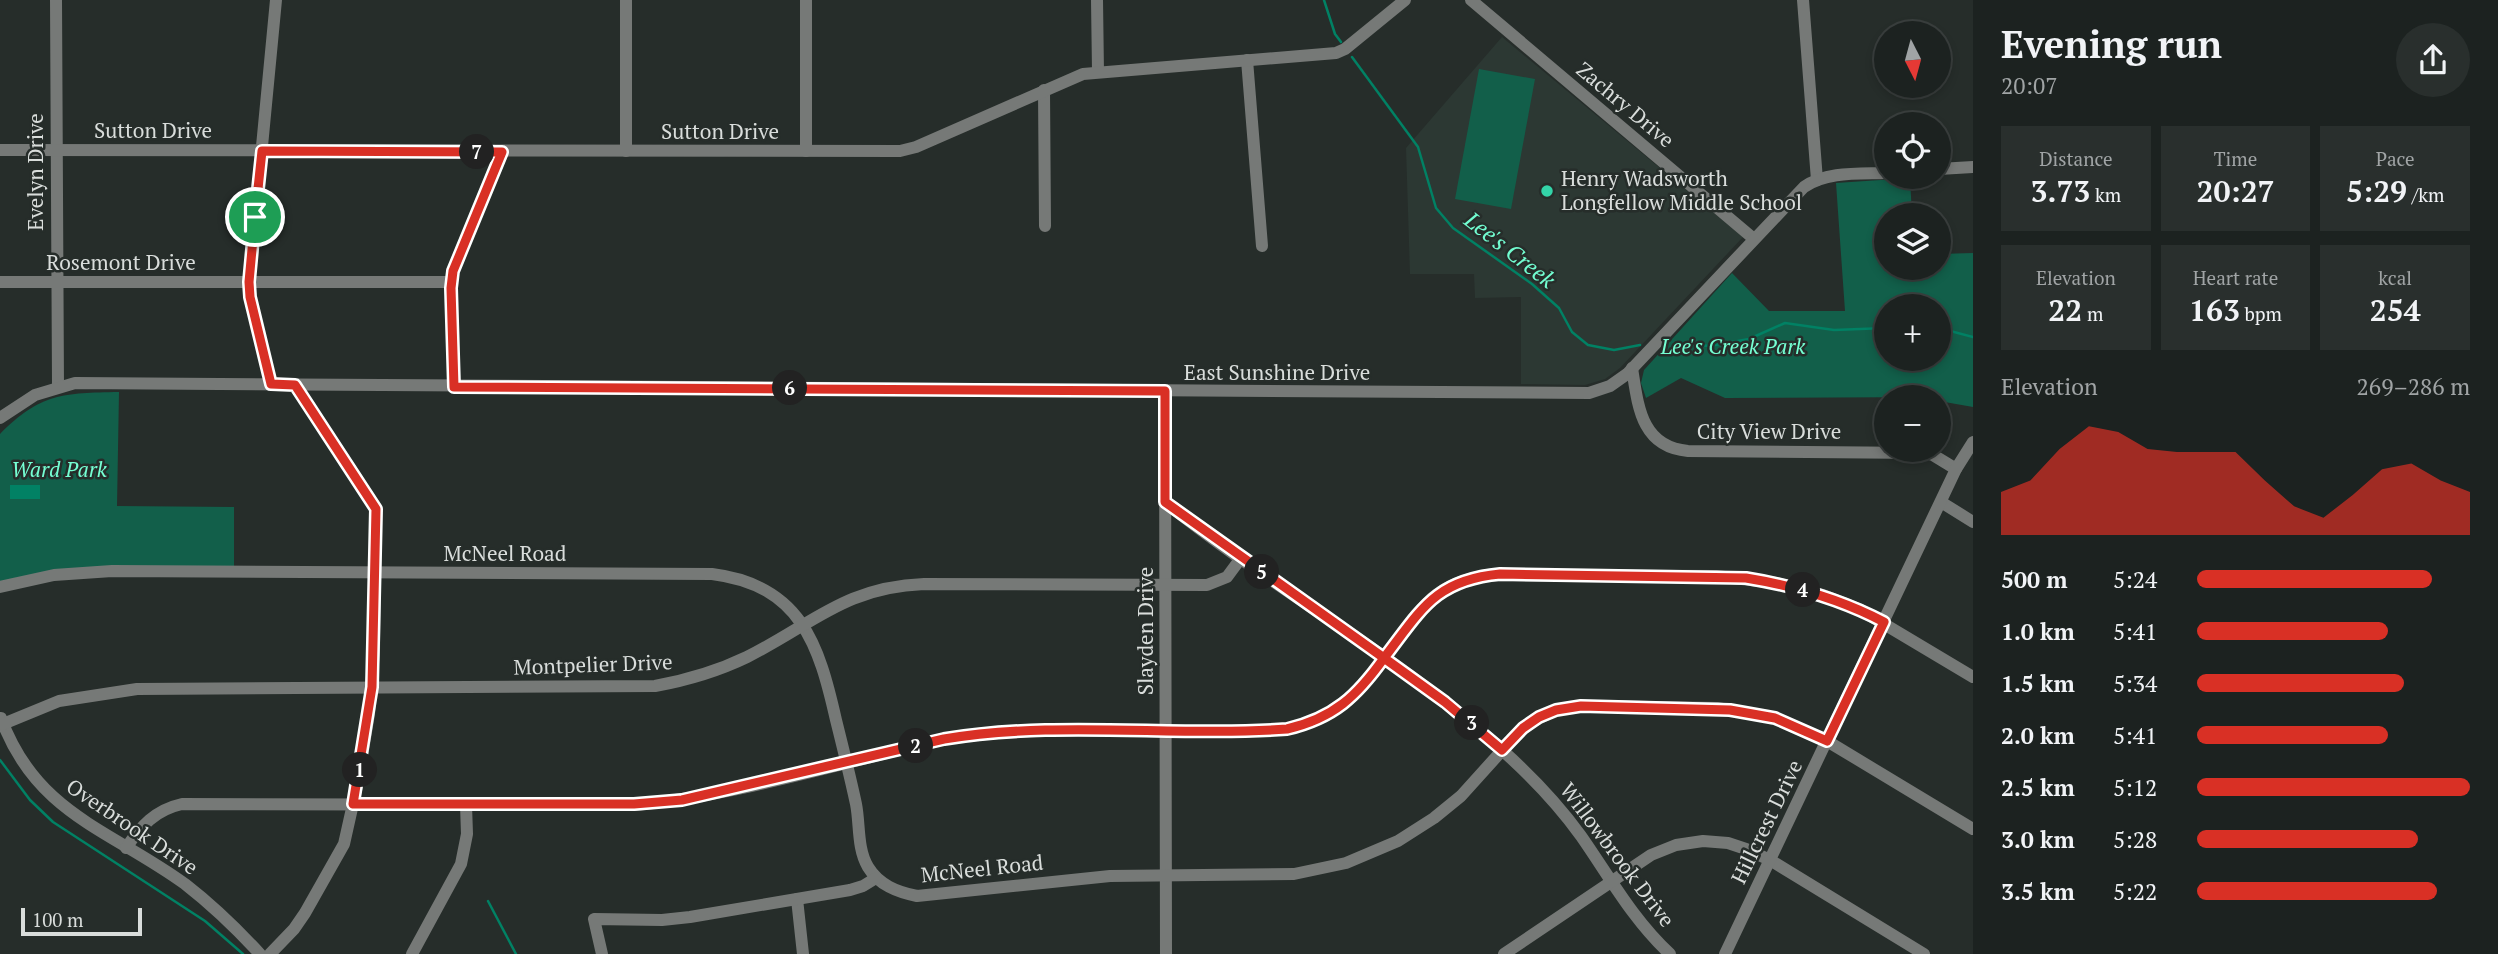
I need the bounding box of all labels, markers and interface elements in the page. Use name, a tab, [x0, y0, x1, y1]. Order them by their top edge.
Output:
text: Evening run	[2001, 19, 2222, 69]
north arrow	[1874, 21, 1951, 98]
map controls	[1874, 21, 1951, 462]
button: share	[2396, 23, 2470, 97]
street label: Zachry Drive	[1571, 55, 1681, 153]
text: 20:07	[2001, 70, 2058, 101]
button: locate	[1874, 112, 1951, 189]
street label: Evelyn Drive	[21, 113, 49, 231]
street label: Sutton Drive	[94, 116, 212, 144]
street label: Sutton Drive	[661, 117, 779, 145]
pin: 7	[460, 134, 494, 170]
text: 7	[471, 139, 482, 164]
text: Distance	[2039, 146, 2113, 171]
text: Time	[2214, 146, 2257, 171]
text: Pace	[2376, 146, 2415, 171]
place label: Henry Wadsworth Longfellow Middle School	[1561, 164, 1802, 216]
text: 3.73	[2031, 171, 2090, 211]
text: 20:27	[2196, 171, 2275, 211]
text: 5:29	[2346, 171, 2407, 211]
text: km	[2090, 182, 2121, 207]
text: /km	[2407, 182, 2444, 207]
marker: Henry Wadsworth Longfellow Middle School	[1539, 183, 1555, 199]
pin	[225, 187, 285, 247]
icon: arrive	[236, 198, 274, 236]
button: layers	[1874, 203, 1951, 280]
water label: Lee's Creek	[1458, 204, 1563, 295]
street label: Rosemont Drive	[46, 248, 196, 276]
text: Elevation	[2036, 265, 2116, 290]
text: Heart rate	[2193, 265, 2278, 290]
text: kcal	[2378, 265, 2412, 290]
text: 22	[2048, 290, 2082, 330]
text: 163	[2189, 290, 2240, 330]
text: 254	[2370, 290, 2421, 330]
button: +	[1874, 294, 1951, 371]
text: m	[2082, 301, 2103, 326]
text: bpm	[2240, 301, 2282, 326]
park label: Lee's Creek Park	[1660, 332, 1806, 360]
street label: East Sunshine Drive	[1184, 358, 1370, 386]
pin: 6	[772, 370, 808, 406]
text: Elevation	[2001, 371, 2098, 402]
text: 269–286 m	[2357, 371, 2470, 402]
text: 6	[784, 375, 795, 400]
button: −	[1874, 385, 1951, 462]
street label: City View Drive	[1697, 417, 1841, 445]
park label: Ward Park	[11, 455, 108, 483]
street label: McNeel Road	[444, 539, 567, 567]
pin: 5	[1244, 554, 1280, 590]
text: 5	[1256, 559, 1267, 584]
text: 500 m	[2001, 564, 2067, 595]
text: 5:24	[2113, 564, 2157, 595]
street label: Slayden Drive	[1131, 567, 1159, 695]
pin: 4	[1786, 572, 1820, 608]
text: 4	[1797, 577, 1808, 602]
text: 1.0 km	[2001, 616, 2075, 647]
text: 5:41	[2113, 616, 2157, 647]
street label: Montpelier Drive	[513, 647, 673, 681]
text: 1.5 km	[2001, 668, 2075, 699]
text: 5:34	[2113, 668, 2157, 699]
pin: 3	[1454, 706, 1490, 740]
text: 3	[1466, 710, 1477, 735]
text: 2.0 km	[2001, 720, 2075, 751]
text: 5:41	[2113, 720, 2157, 751]
pin: 2	[898, 728, 934, 764]
text: 2	[910, 733, 921, 758]
pin: 1	[342, 752, 378, 788]
street label: Hillcrest Drive	[1724, 755, 1808, 888]
text: 1	[354, 757, 365, 782]
street label: Overbrook Drive	[61, 772, 204, 881]
text: 2.5 km	[2001, 772, 2075, 803]
text: 5:12	[2113, 772, 2157, 803]
street label: Willowbrook Drive	[1554, 776, 1681, 932]
text: 3.0 km	[2001, 824, 2075, 855]
text: 5:28	[2113, 824, 2157, 855]
street label: McNeel Road	[919, 848, 1045, 888]
text: 3.5 km	[2001, 876, 2075, 907]
text: 5:22	[2113, 876, 2157, 907]
scale bar	[21, 905, 142, 937]
text: 100 m	[32, 907, 83, 932]

